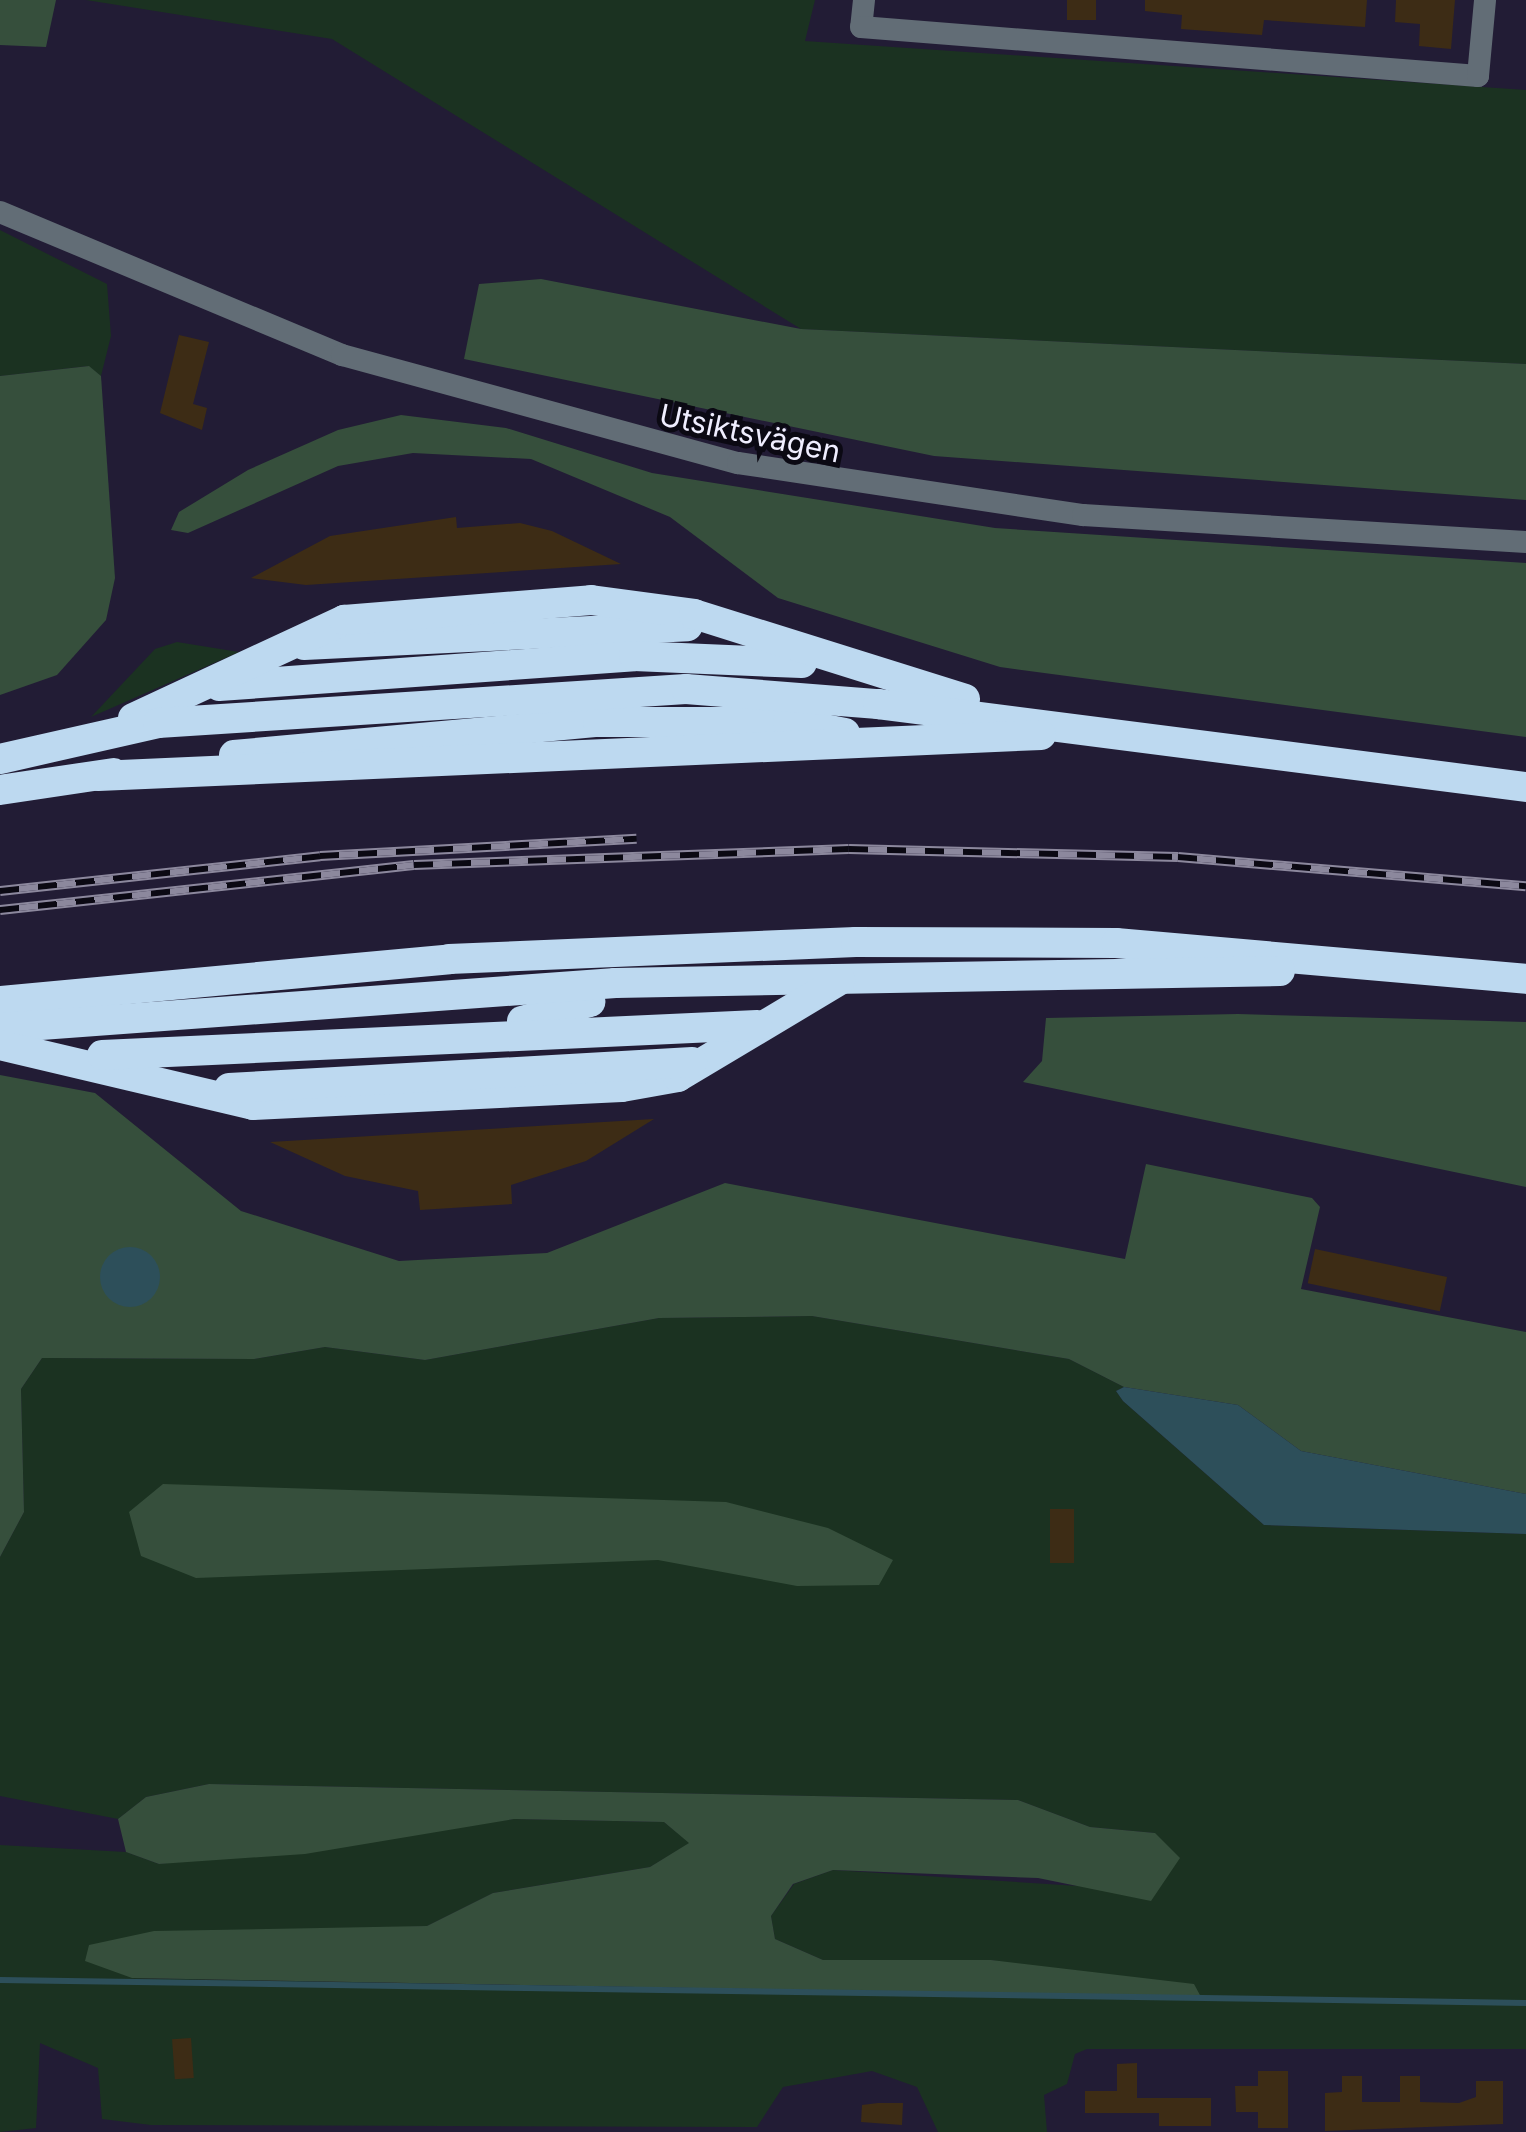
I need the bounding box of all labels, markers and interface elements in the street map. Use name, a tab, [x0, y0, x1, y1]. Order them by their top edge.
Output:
street label: Utsiktsvägen	[656, 396, 844, 470]

